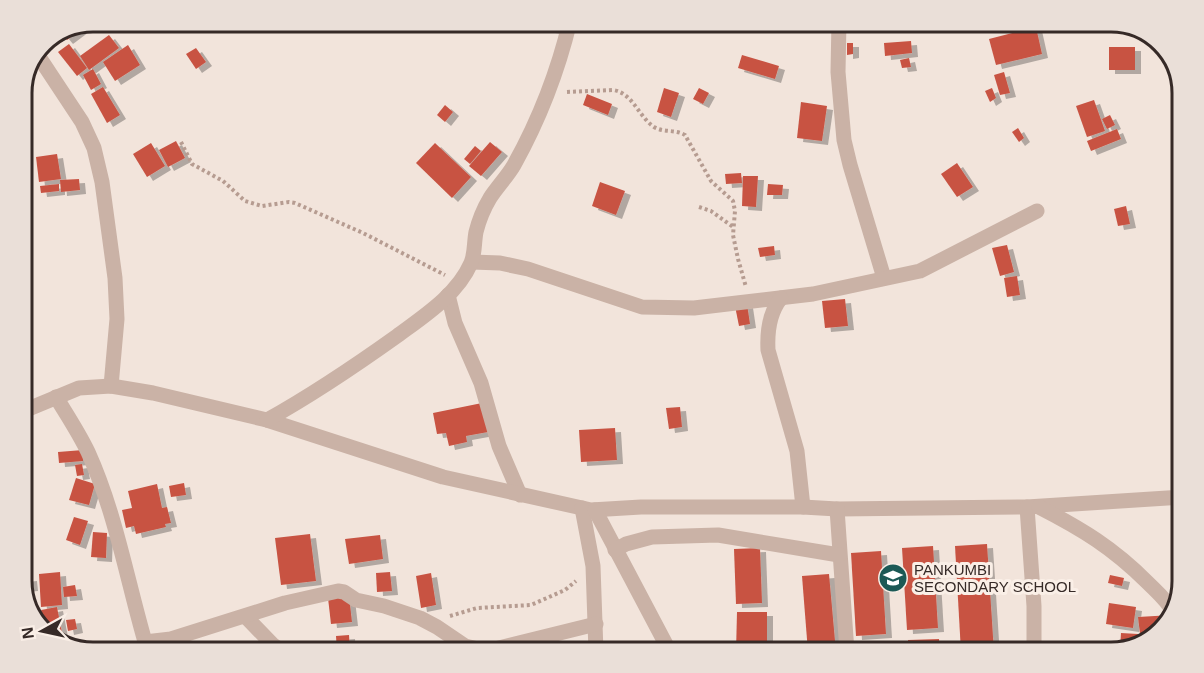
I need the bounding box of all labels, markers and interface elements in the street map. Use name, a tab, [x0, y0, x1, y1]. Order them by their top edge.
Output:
place label: PANKUMBI SECONDARY SCHOOL	[914, 561, 1076, 595]
school or university icon: PANKUMBI SECONDARY SCHOOL	[877, 562, 909, 594]
north arrow	[12, 601, 72, 661]
text: N	[18, 626, 37, 640]

